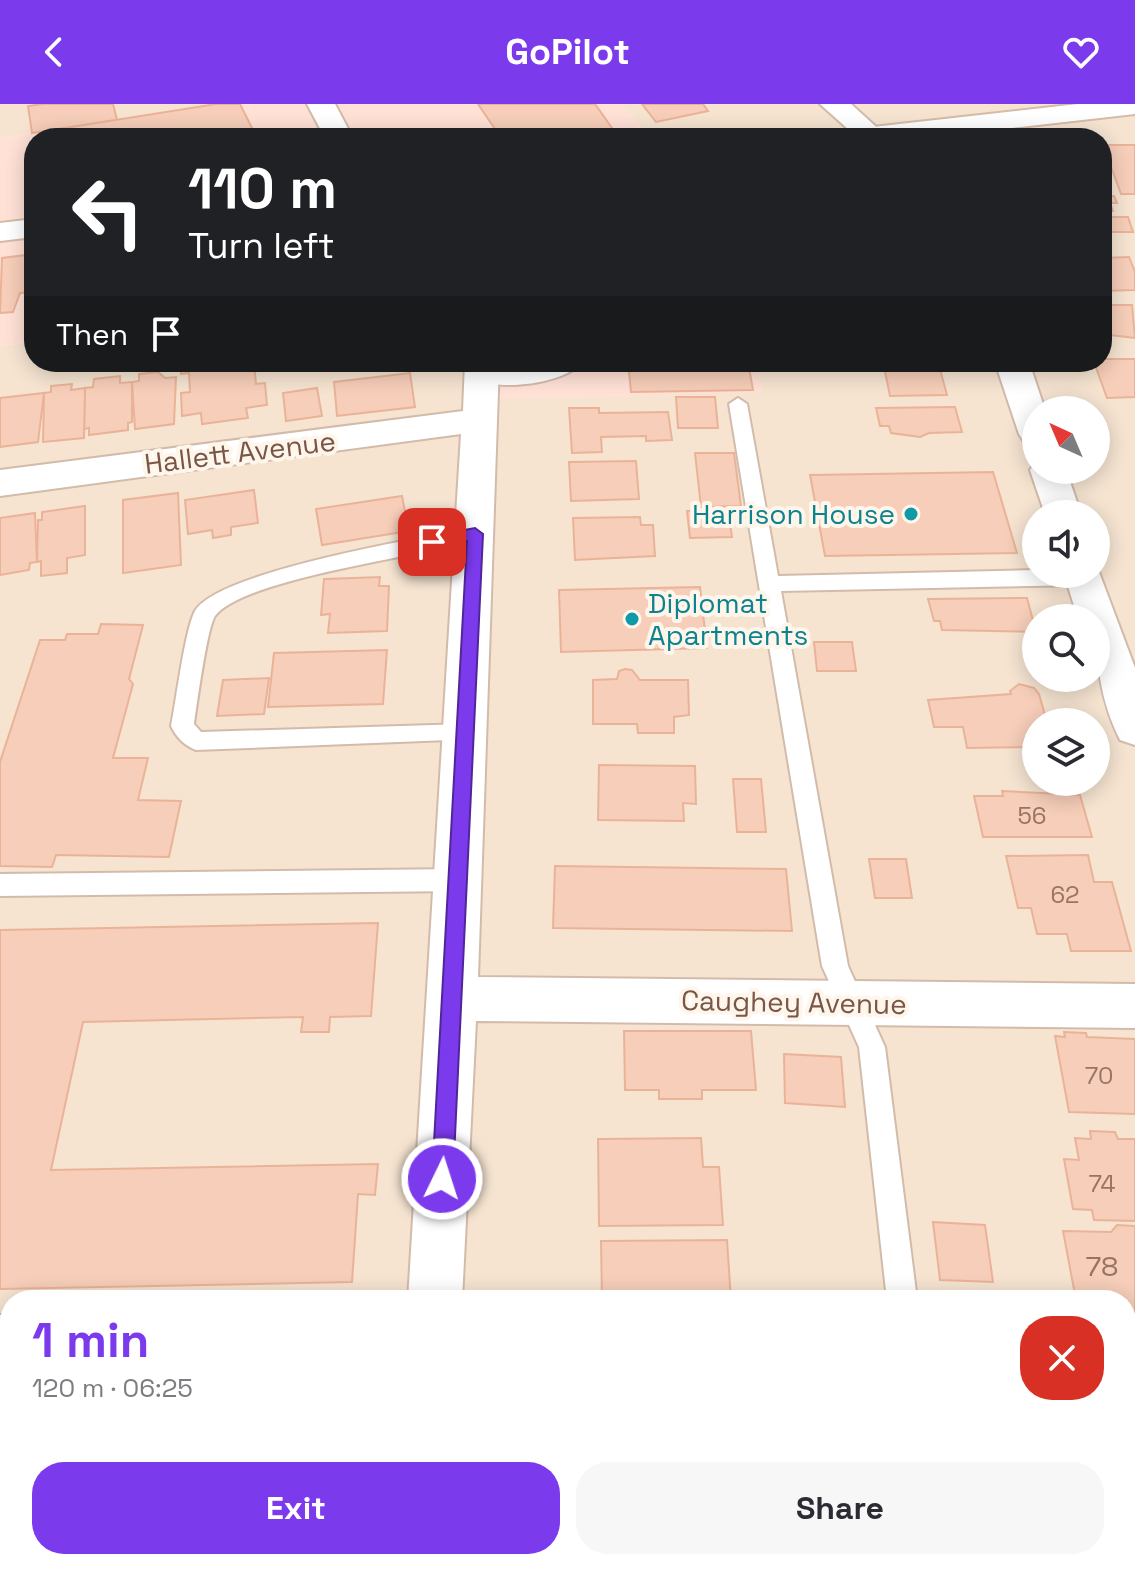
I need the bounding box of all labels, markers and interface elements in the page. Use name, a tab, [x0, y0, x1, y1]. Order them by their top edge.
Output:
text: GoPilot	[505, 29, 630, 75]
icon: back	[32, 30, 76, 74]
icon: heart	[1059, 30, 1103, 74]
text: 110 m	[188, 153, 337, 224]
icon: left	[56, 160, 160, 264]
text: Turn left	[188, 223, 335, 269]
icon: arrive	[144, 312, 188, 356]
text: Then	[56, 315, 128, 354]
north arrow	[1022, 396, 1110, 484]
map controls	[1022, 396, 1110, 796]
street label: Hallett Avenue	[142, 422, 338, 482]
place label: Harrison House	[692, 496, 895, 532]
button: sound	[1022, 500, 1110, 588]
marker: Harrison House	[902, 505, 920, 523]
pin	[398, 508, 466, 576]
icon: arrive	[410, 520, 454, 564]
place label: Diplomat Apartments	[648, 585, 808, 653]
button: search	[1022, 604, 1110, 692]
marker: Diplomat Apartments	[623, 610, 641, 628]
button: layers	[1022, 708, 1110, 796]
house number: 56	[1017, 800, 1047, 831]
house number: 62	[1050, 879, 1080, 910]
street label: Caughey Avenue	[681, 982, 907, 1022]
house number: 70	[1085, 1060, 1113, 1091]
position arrow	[400, 1137, 484, 1221]
house number: 74	[1088, 1168, 1116, 1199]
house number: 78	[1085, 1248, 1119, 1284]
text: 1 min	[32, 1310, 149, 1371]
button: close	[1020, 1316, 1104, 1400]
text: 120 m · 06:25	[32, 1371, 193, 1405]
button: Exit	[32, 1462, 560, 1554]
button: Share	[576, 1462, 1104, 1554]

